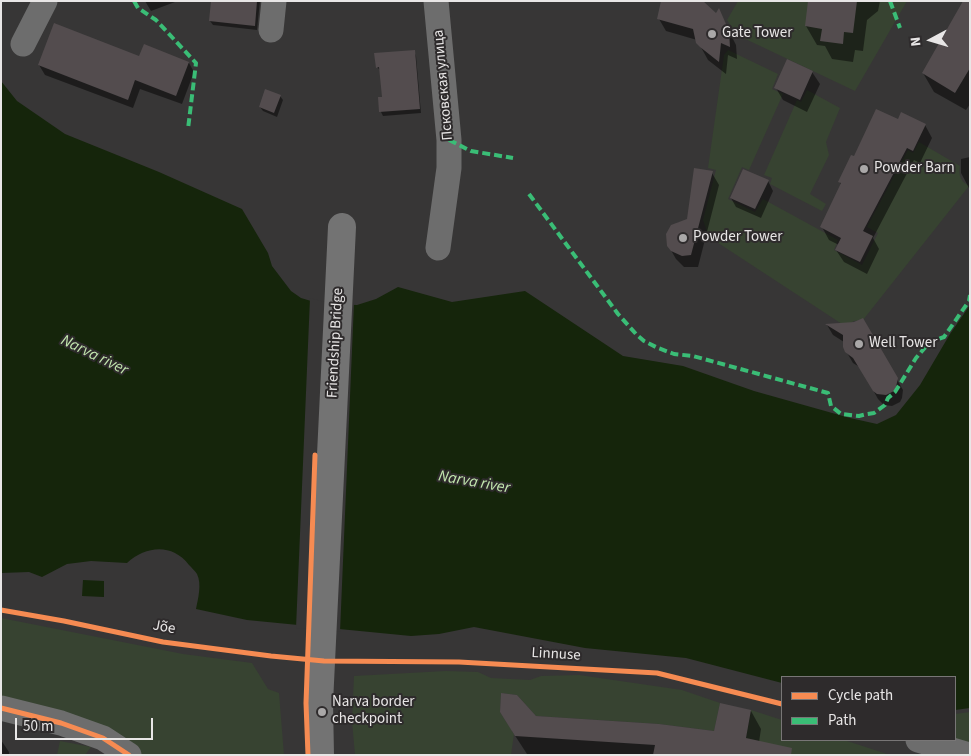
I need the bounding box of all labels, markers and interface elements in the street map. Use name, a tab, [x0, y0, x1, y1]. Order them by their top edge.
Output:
north arrow	[906, 15, 956, 65]
place label: Gate Tower	[722, 25, 792, 43]
marker: Gate Tower	[706, 28, 718, 40]
street label: Псковская улица	[430, 29, 458, 141]
text: N	[906, 36, 927, 47]
place label: Powder Barn	[874, 160, 955, 178]
marker: Powder Barn	[858, 163, 870, 175]
place label: Powder Tower	[693, 229, 782, 247]
marker: Powder Tower	[677, 232, 689, 244]
street label: Friendship Bridge	[324, 287, 348, 399]
water label: Narva river	[57, 331, 131, 381]
place label: Well Tower	[869, 335, 937, 353]
marker: Well Tower	[853, 338, 865, 350]
water label: Narva river	[437, 467, 511, 499]
street label: Jõe	[151, 617, 177, 639]
street label: Linnuse	[531, 645, 581, 665]
legend	[781, 676, 956, 741]
text: Cycle path	[828, 685, 893, 706]
place label: Narva border checkpoint	[332, 694, 415, 729]
marker: Narva border checkpoint	[316, 706, 328, 718]
scale bar	[18, 708, 155, 740]
text: Path	[828, 710, 856, 731]
text: 50 m	[23, 716, 53, 737]

